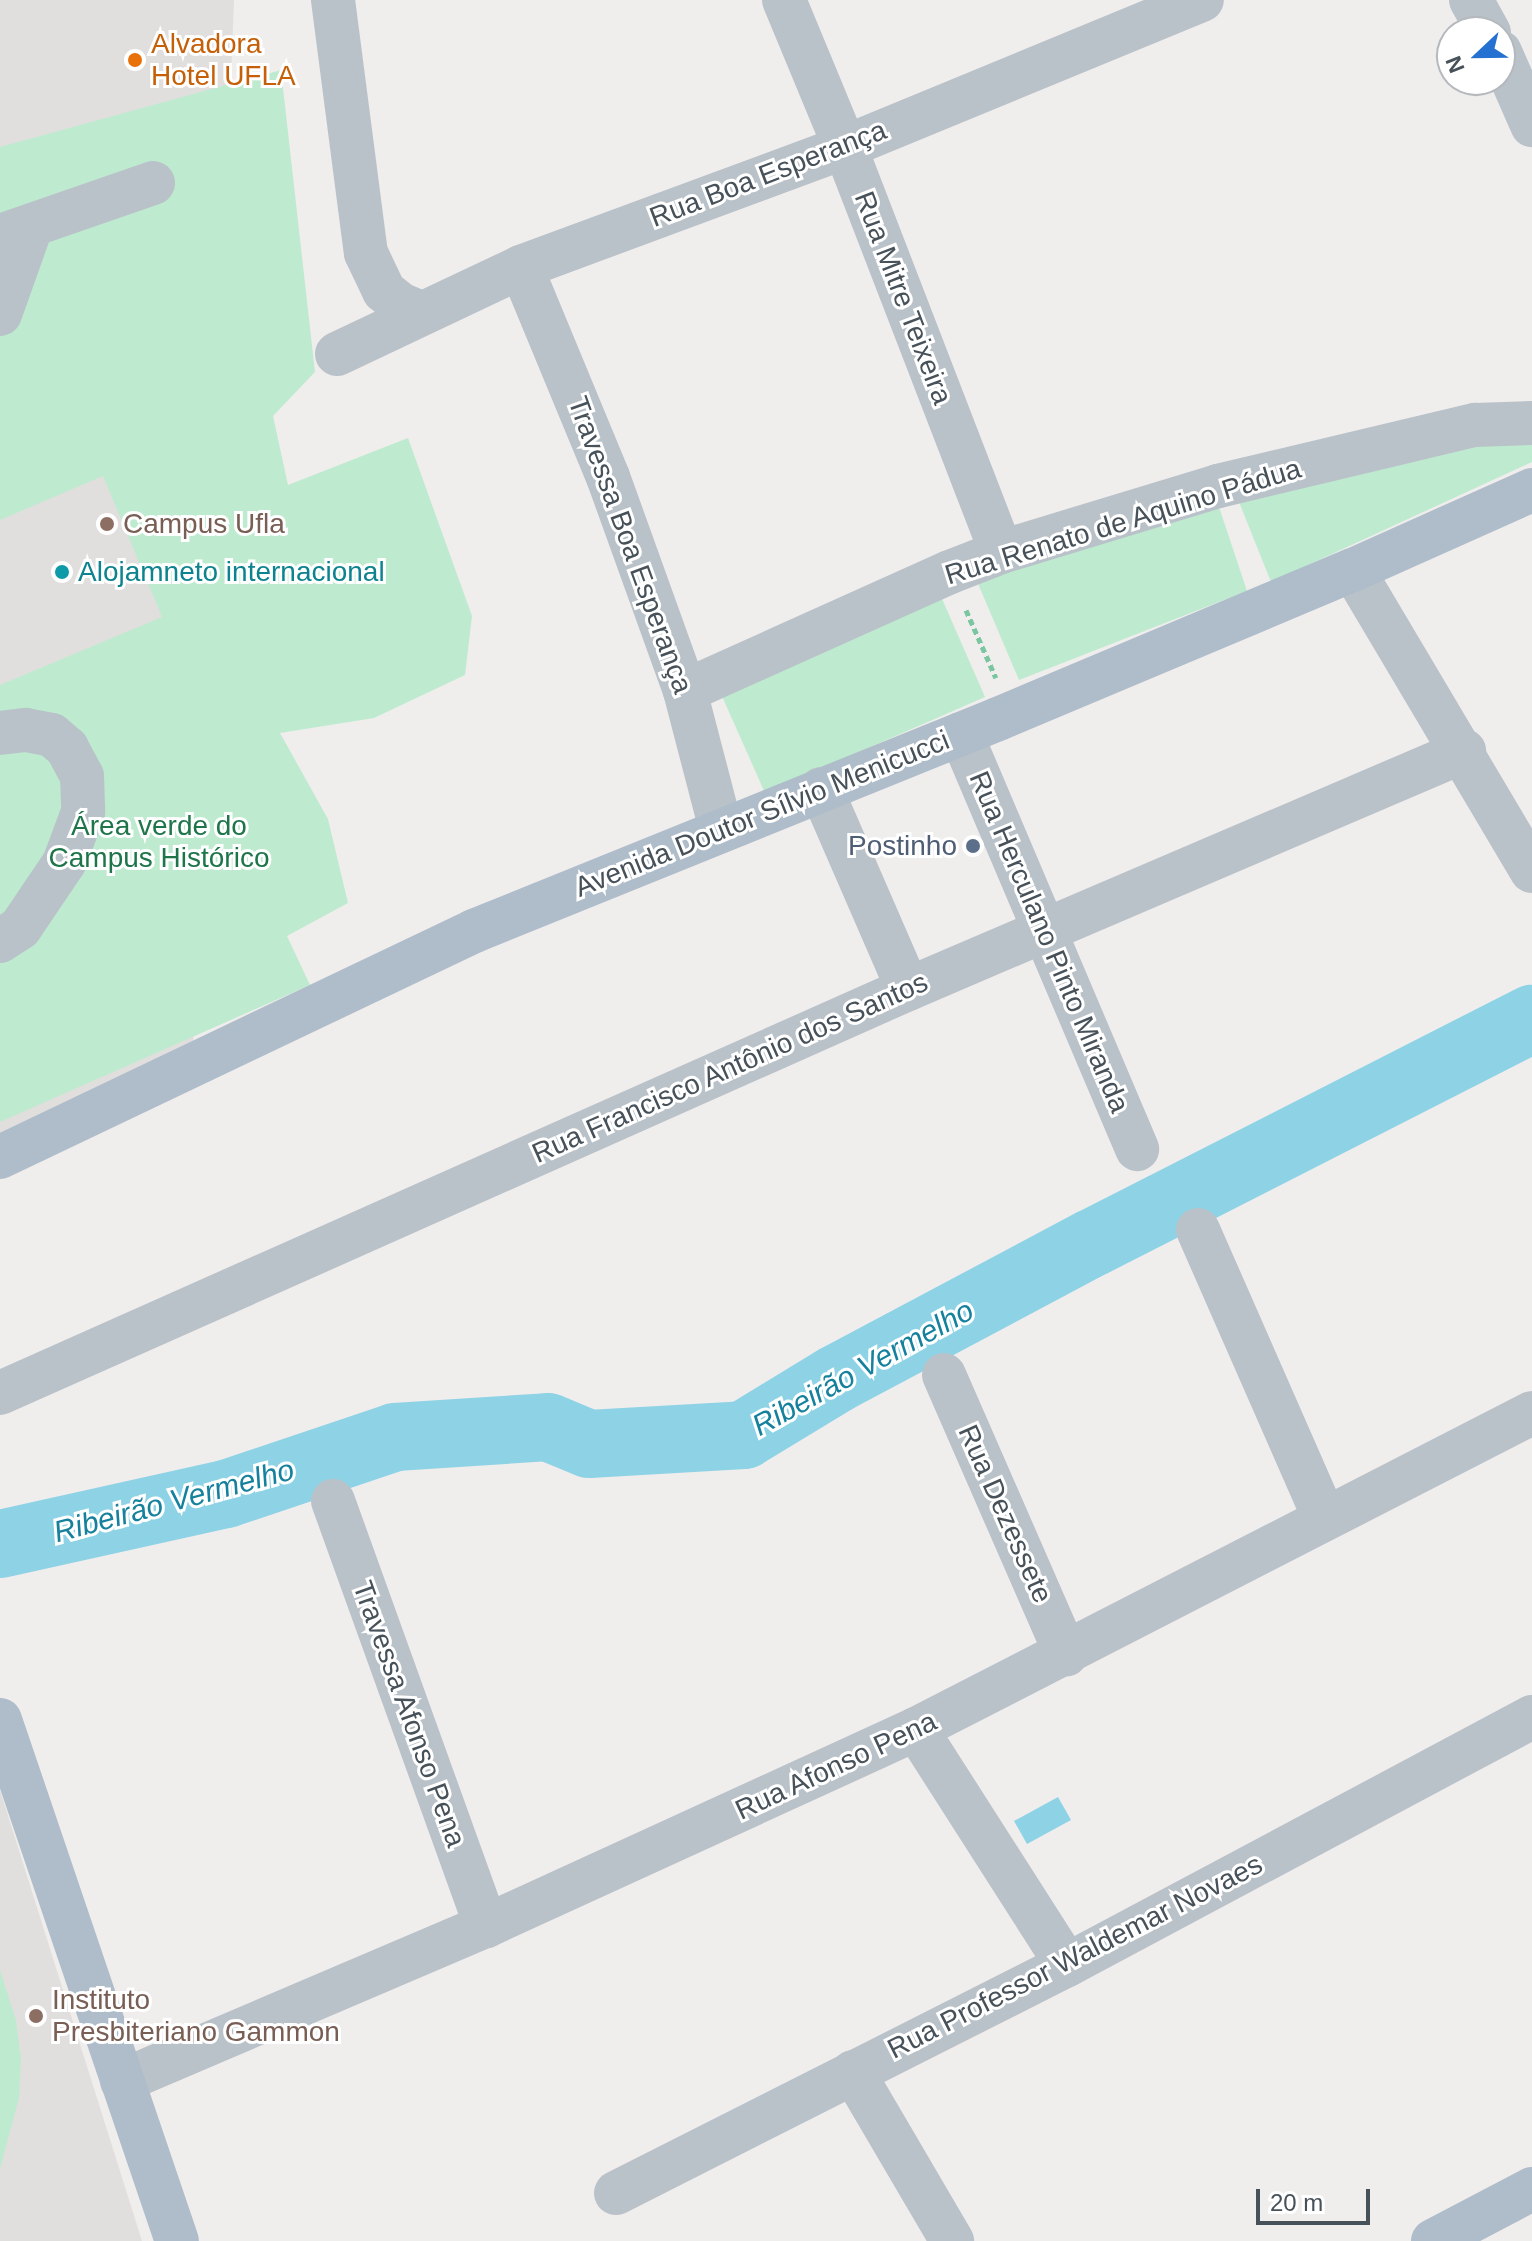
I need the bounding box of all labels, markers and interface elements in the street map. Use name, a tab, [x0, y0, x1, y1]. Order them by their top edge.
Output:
north arrow	[1436, 16, 1516, 96]
place label: Alvadora Hotel UFLA	[151, 27, 296, 93]
marker: Alvadora Hotel UFLA	[126, 51, 144, 69]
text: N	[1441, 52, 1470, 76]
street label: Rua Boa Esperança	[645, 113, 891, 235]
street label: Rua Mitre Teixeira	[847, 187, 959, 409]
street label: Travessa Boa Esperança	[561, 392, 699, 698]
street label: Rua Renato de Aquino Pádua	[940, 452, 1306, 592]
place label: Campus Ufla	[123, 507, 285, 541]
marker: Campus Ufla	[98, 515, 116, 533]
place label: Alojamneto internacional	[78, 555, 385, 589]
marker: Alojamneto internacional	[53, 563, 71, 581]
street label: Avenida Doutor Sílvio Menicucci	[570, 723, 954, 905]
street label: Rua Herculano Pinto Miranda	[962, 766, 1136, 1118]
park label: Área verde do Campus Histórico	[49, 809, 269, 875]
place label: Postinho	[848, 829, 957, 863]
marker: Postinho	[964, 837, 982, 855]
street label: Rua Francisco Antônio dos Santos	[526, 965, 934, 1171]
water label: Ribeirão Vermelho	[746, 1292, 980, 1444]
street label: Rua Dezessete	[951, 1420, 1059, 1608]
water label: Ribeirão Vermelho	[50, 1452, 298, 1550]
street label: Travessa Afonso Pena	[345, 1576, 473, 1852]
street label: Rua Afonso Pena	[729, 1704, 943, 1828]
street label: Rua Professor Waldemar Novaes	[882, 1848, 1268, 2066]
place label: Instituto Presbiteriano Gammon	[52, 1983, 340, 2049]
marker: Instituto Presbiteriano Gammon	[27, 2007, 45, 2025]
scale bar	[1260, 2173, 1374, 2223]
text: 20 m	[1270, 2189, 1323, 2216]

